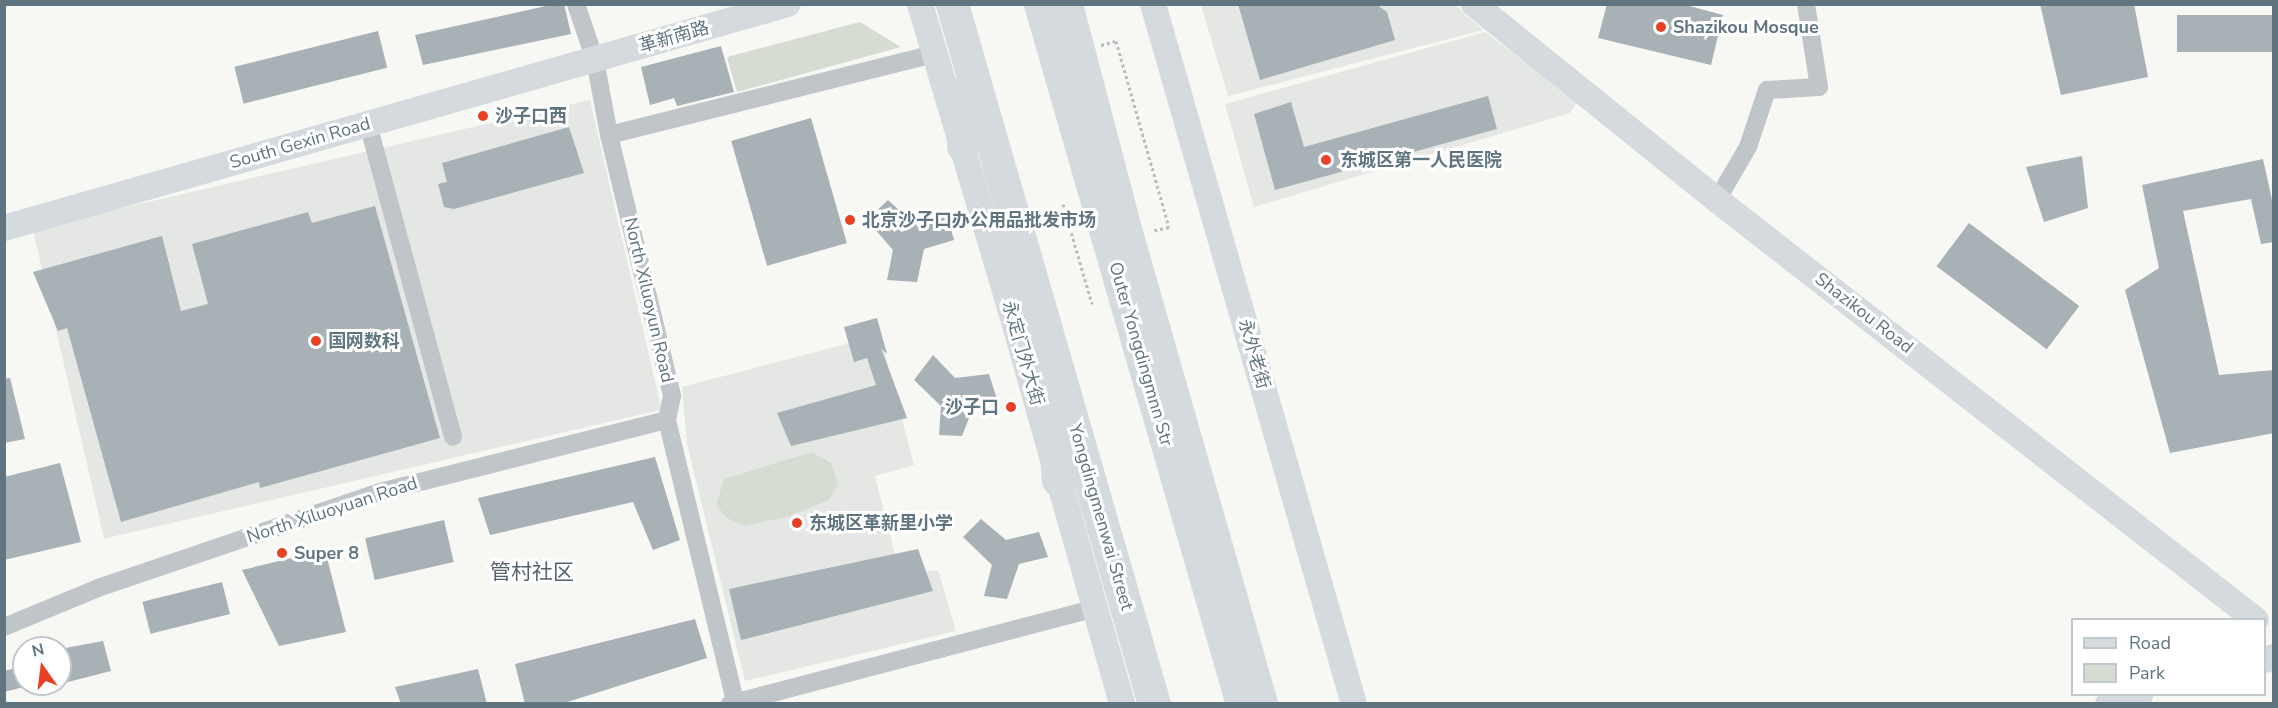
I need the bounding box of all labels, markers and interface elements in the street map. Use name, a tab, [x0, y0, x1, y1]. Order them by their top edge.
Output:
place label: Shazikou Mosque	[1673, 16, 1819, 38]
street label: 革新南路	[636, 17, 712, 57]
marker: Shazikou Mosque	[1654, 20, 1668, 34]
place label: 沙子口西	[495, 105, 567, 127]
marker: 沙子口西	[476, 109, 490, 123]
street label: South Gexin Road	[227, 113, 373, 173]
place label: 东城区第一人民医院	[1340, 149, 1502, 171]
marker: 东城区第一人民医院	[1317, 151, 1335, 169]
place label: 北京沙子口办公用品批发市场	[862, 209, 1096, 231]
marker: 北京沙子口办公用品批发市场	[843, 213, 857, 227]
street label: North Xiluoyun Road	[620, 215, 678, 385]
street label: Outer Yongdingmnn Str	[1104, 259, 1178, 449]
street label: Shazikou Road	[1811, 268, 1917, 358]
street label: 永定门外大街	[998, 298, 1048, 408]
street label: 永外老街	[1234, 316, 1274, 392]
place label: 国网数科	[328, 330, 400, 352]
marker: 国网数科	[309, 334, 323, 348]
place label: 沙子口	[945, 396, 999, 418]
marker: 沙子口	[1004, 400, 1018, 414]
street label: Yongdingmenwai Street	[1064, 421, 1138, 613]
street label: North Xiluoyuan Road	[244, 472, 420, 548]
place label: 东城区革新里小学	[809, 512, 953, 534]
marker: 东城区革新里小学	[790, 516, 804, 530]
place label: Super 8	[294, 542, 359, 564]
marker: Super 8	[275, 546, 289, 560]
district label: 管村社区	[490, 559, 574, 585]
legend	[2071, 618, 2266, 696]
text: Road	[2129, 631, 2171, 655]
north arrow	[12, 636, 72, 696]
text: N	[30, 638, 47, 663]
text: Park	[2129, 661, 2165, 685]

